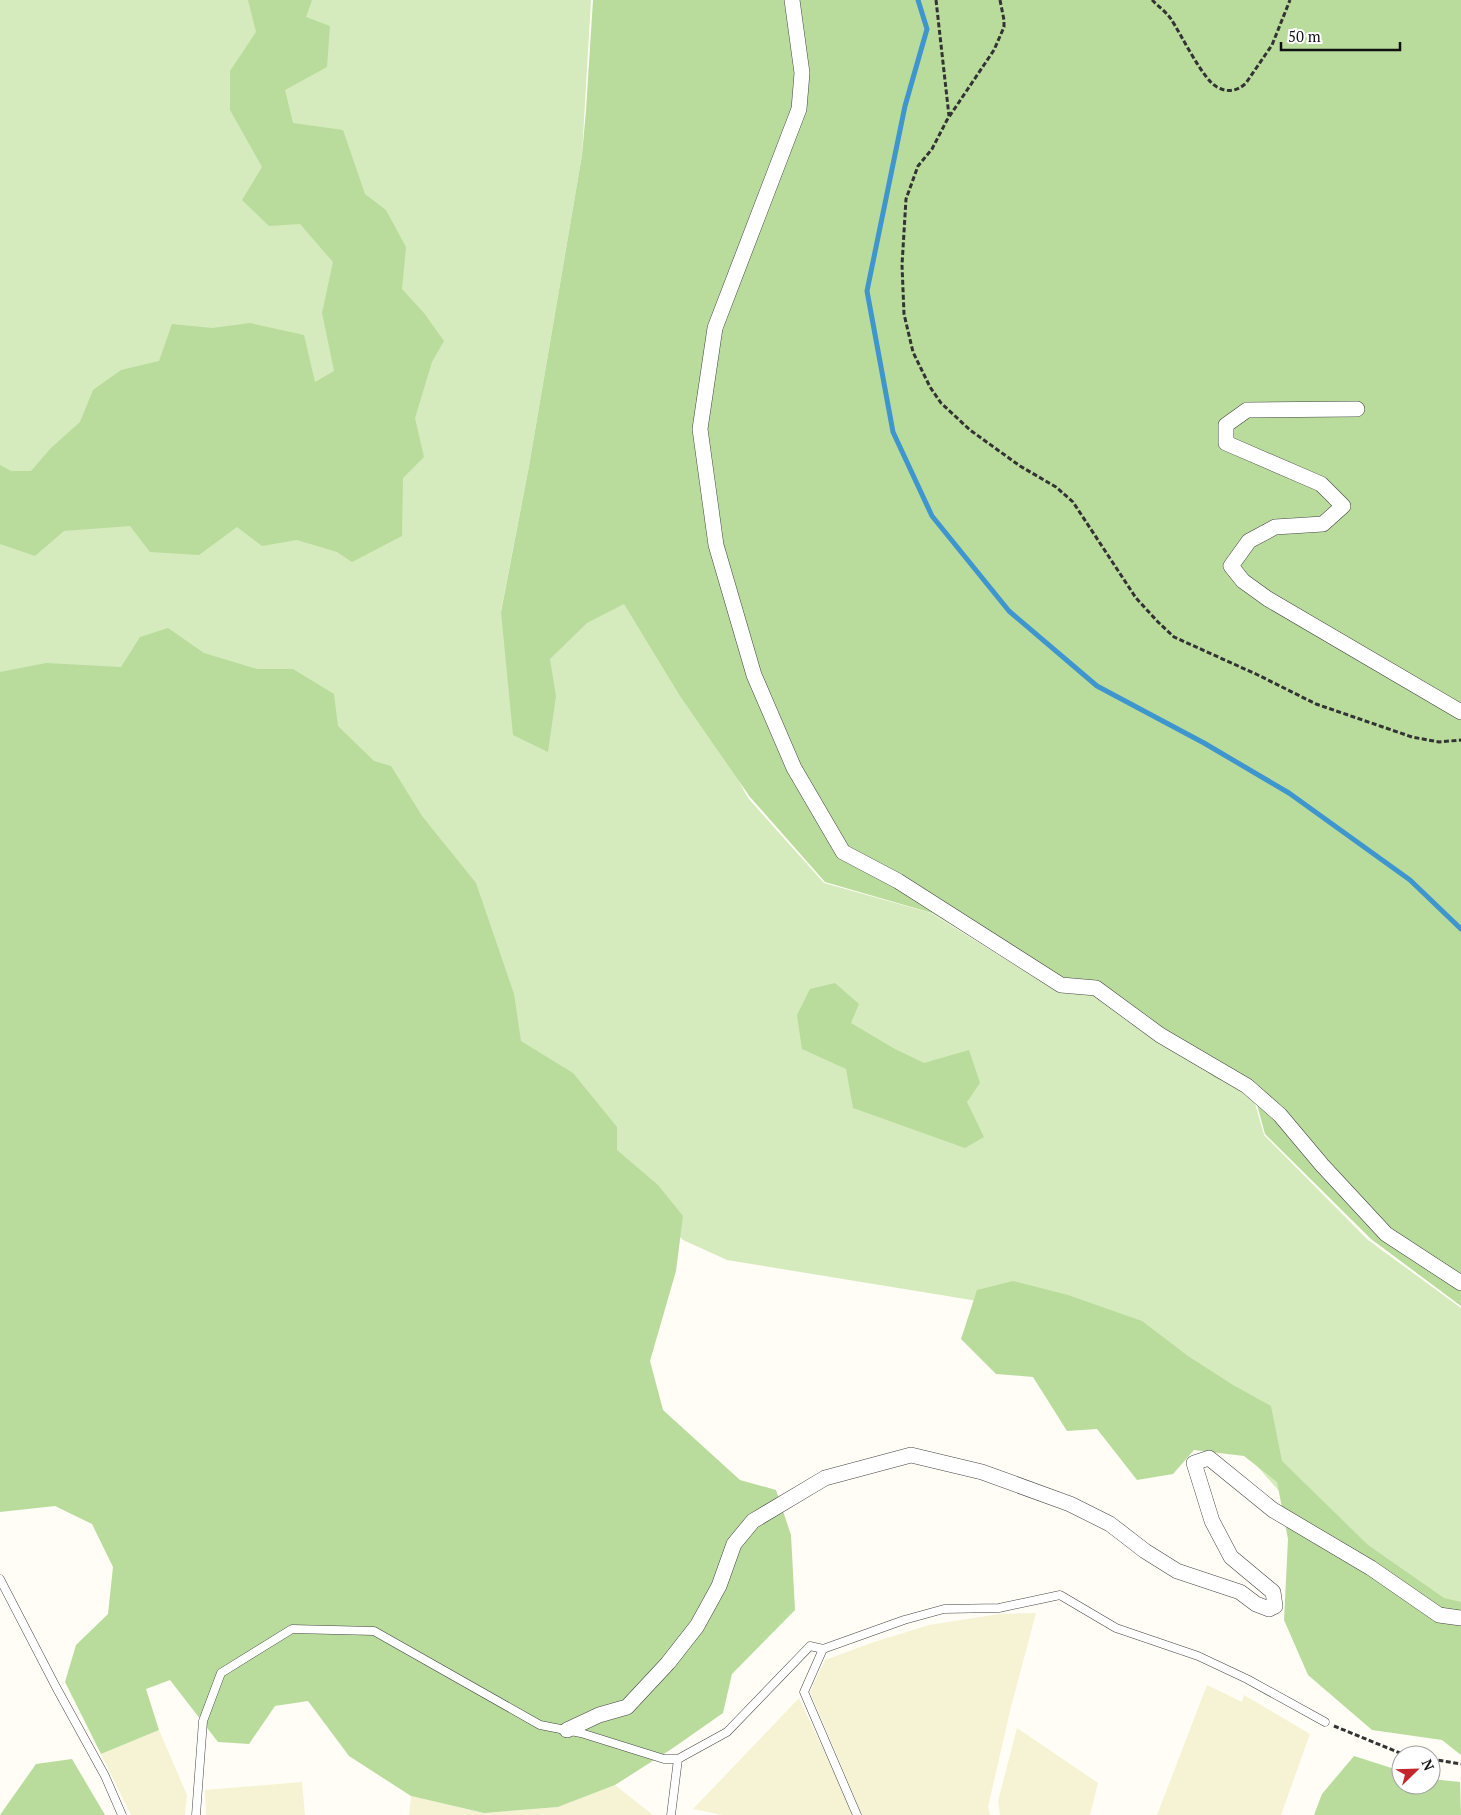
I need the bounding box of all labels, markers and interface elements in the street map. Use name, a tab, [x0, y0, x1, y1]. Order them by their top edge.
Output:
scale bar	[1281, 20, 1400, 52]
text: 50 m	[1288, 26, 1321, 46]
north arrow	[1391, 1745, 1441, 1795]
text: N	[1418, 1756, 1439, 1774]

